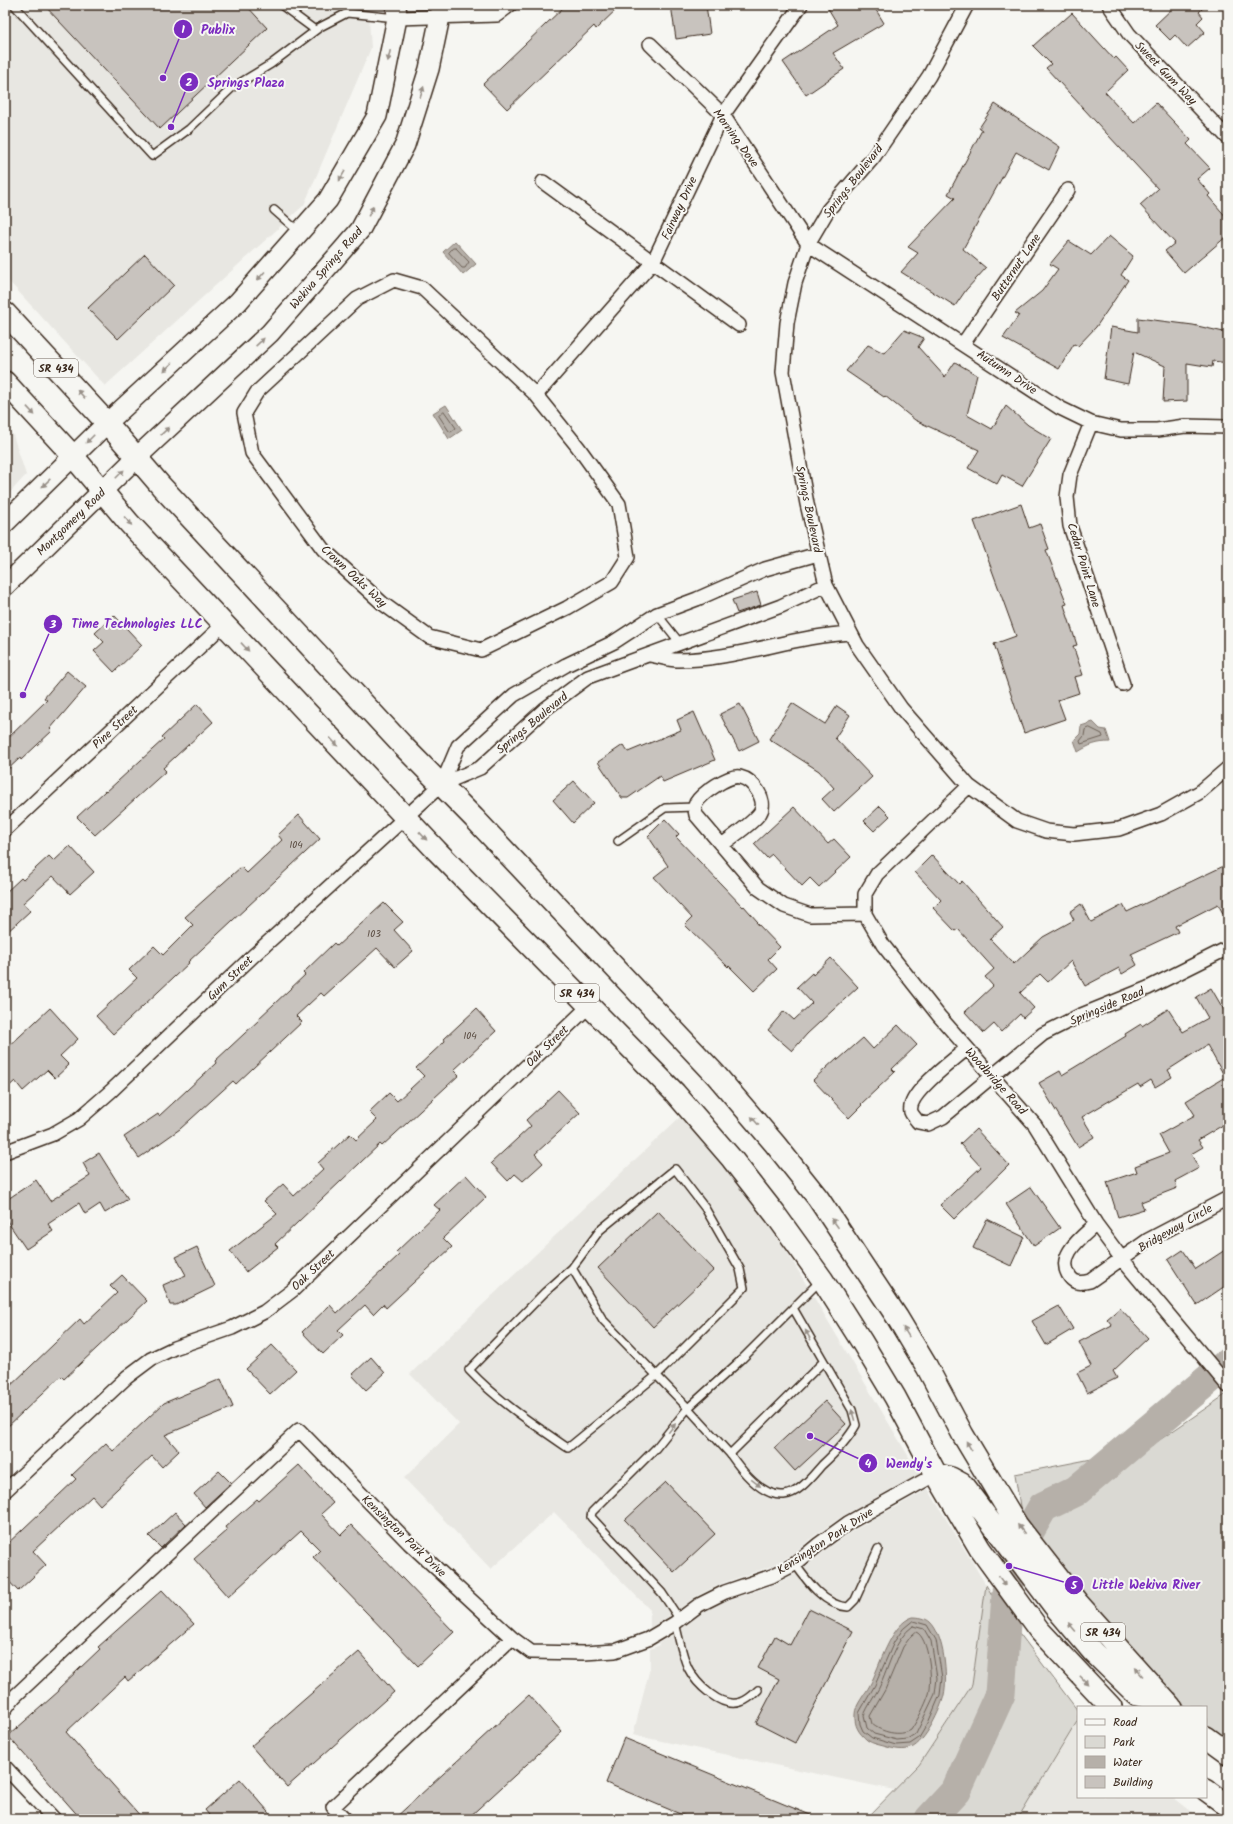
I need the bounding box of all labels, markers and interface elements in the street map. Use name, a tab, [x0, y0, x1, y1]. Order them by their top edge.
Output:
callout: Publix	[173, 17, 243, 42]
text: 1	[181, 20, 185, 39]
text: Publix	[201, 20, 236, 41]
street label: Sweet Gum Way	[1130, 37, 1201, 110]
one-way arrow	[386, 50, 392, 62]
callout: Springs Plaza	[179, 70, 292, 95]
text: 2	[186, 73, 193, 92]
text: Springs Plaza	[208, 73, 285, 94]
one-way arrow	[419, 85, 425, 97]
street label: Morning Dove	[708, 105, 764, 172]
street label: Springs Boulevard	[819, 140, 889, 222]
one-way arrow	[339, 170, 346, 182]
street label: Fairway Drive	[656, 173, 703, 243]
one-way arrow	[367, 205, 374, 216]
street label: Wekiva Springs Road	[285, 222, 368, 314]
street label: Butternut Lane	[987, 229, 1046, 305]
one-way arrow	[256, 271, 265, 282]
one-way arrow	[255, 337, 265, 346]
street label: Autumn Drive	[973, 345, 1041, 400]
road number: SR 434	[34, 359, 78, 377]
one-way arrow	[163, 362, 172, 371]
one-way arrow	[76, 389, 86, 399]
one-way arrow	[27, 406, 36, 416]
one-way arrow	[161, 427, 170, 436]
one-way arrow	[85, 434, 95, 444]
street label: Springs Boulevard	[790, 464, 827, 555]
one-way arrow	[115, 470, 125, 479]
one-way arrow	[41, 478, 51, 488]
street label: Montgomery Road	[32, 483, 111, 561]
one-way arrow	[123, 516, 132, 527]
street label: Cedar Point Lane	[1062, 520, 1106, 610]
street label: Crown Oaks Way	[316, 540, 392, 613]
callout: Time Technologies LLC	[43, 611, 210, 636]
text: Time Technologies LLC	[71, 614, 203, 635]
text: 3	[49, 615, 57, 634]
one-way arrow	[241, 642, 250, 652]
street label: Springs Boulevard	[492, 687, 573, 759]
street label: Pine Street	[88, 701, 143, 754]
one-way arrow	[329, 737, 339, 747]
one-way arrow	[419, 831, 428, 841]
house number: 104	[289, 837, 303, 853]
house number: 103	[367, 926, 381, 942]
street label: Gum Street	[203, 951, 258, 1005]
street label: Springside Road	[1067, 982, 1148, 1031]
road number: SR 434	[555, 984, 599, 1002]
street label: Oak Street	[521, 1021, 574, 1072]
house number: 104	[463, 1028, 477, 1044]
street label: Woodbridge Road	[960, 1043, 1032, 1120]
one-way arrow	[751, 1115, 760, 1126]
street label: Bridgeway Circle	[1134, 1199, 1217, 1258]
one-way arrow	[831, 1218, 839, 1228]
street label: Oak Street	[287, 1245, 340, 1296]
one-way arrow	[902, 1327, 910, 1337]
one-way arrow	[804, 1329, 811, 1341]
one-way arrow	[850, 1409, 856, 1421]
one-way arrow	[668, 1423, 677, 1434]
one-way arrow	[965, 1440, 972, 1452]
callout: Wendy's	[858, 1451, 940, 1476]
text: 4	[865, 1454, 872, 1473]
text: Wendy's	[886, 1454, 932, 1475]
one-way arrow	[750, 1479, 761, 1487]
street label: Kensington Park Drive	[357, 1491, 451, 1582]
street label: Kensington Park Drive	[773, 1503, 878, 1580]
one-way arrow	[1017, 1524, 1025, 1534]
callout: Little Wekiva River	[1064, 1572, 1208, 1597]
text: Little Wekiva River	[1092, 1575, 1201, 1596]
one-way arrow	[998, 1576, 1006, 1586]
text: 5	[1070, 1576, 1078, 1595]
one-way arrow	[1067, 1621, 1076, 1632]
road number: SR 434	[1081, 1623, 1125, 1641]
one-way arrow	[1134, 1667, 1143, 1677]
one-way arrow	[1079, 1675, 1089, 1685]
legend	[1077, 1706, 1207, 1798]
text: Road	[1113, 1713, 1138, 1732]
text: Park	[1113, 1733, 1135, 1752]
text: Water	[1113, 1753, 1143, 1772]
text: Building	[1113, 1773, 1153, 1792]

